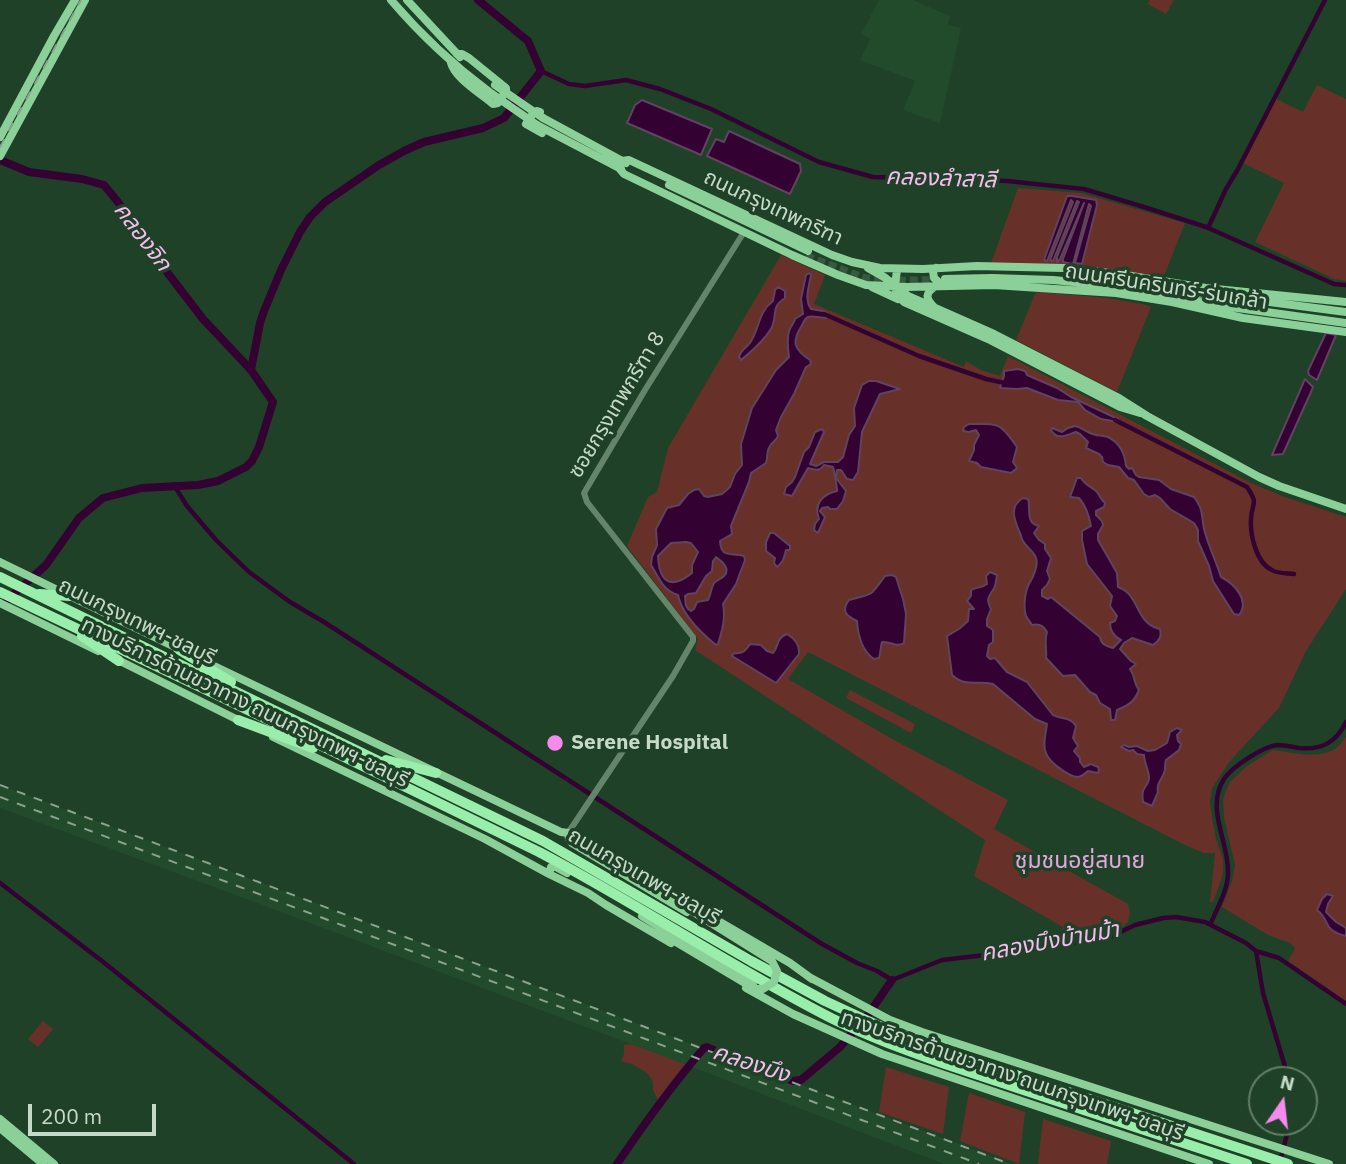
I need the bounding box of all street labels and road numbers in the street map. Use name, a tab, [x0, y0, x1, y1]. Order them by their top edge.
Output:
street label: ถนนกรุงเทพกรีฑา	[699, 165, 847, 251]
street label: ถนนศรีนครินทร์-ร่มเกล้า	[1063, 259, 1269, 315]
street label: ซอยกรุงเทพกรีฑา 8	[563, 327, 671, 483]
street label: ถนนกรุงเทพฯ-ชลบุรี	[54, 573, 220, 671]
street label: ทางบริการด้านขวาทาง ถนนกรุงเทพฯ-ชลบุรี	[77, 613, 413, 793]
street label: ถนนกรุงเทพฯ-ชลบุรี	[563, 823, 725, 931]
street label: ทางบริการด้านขวาทาง ถนนกรุงเทพฯ-ชลบุรี	[837, 1005, 1187, 1147]

